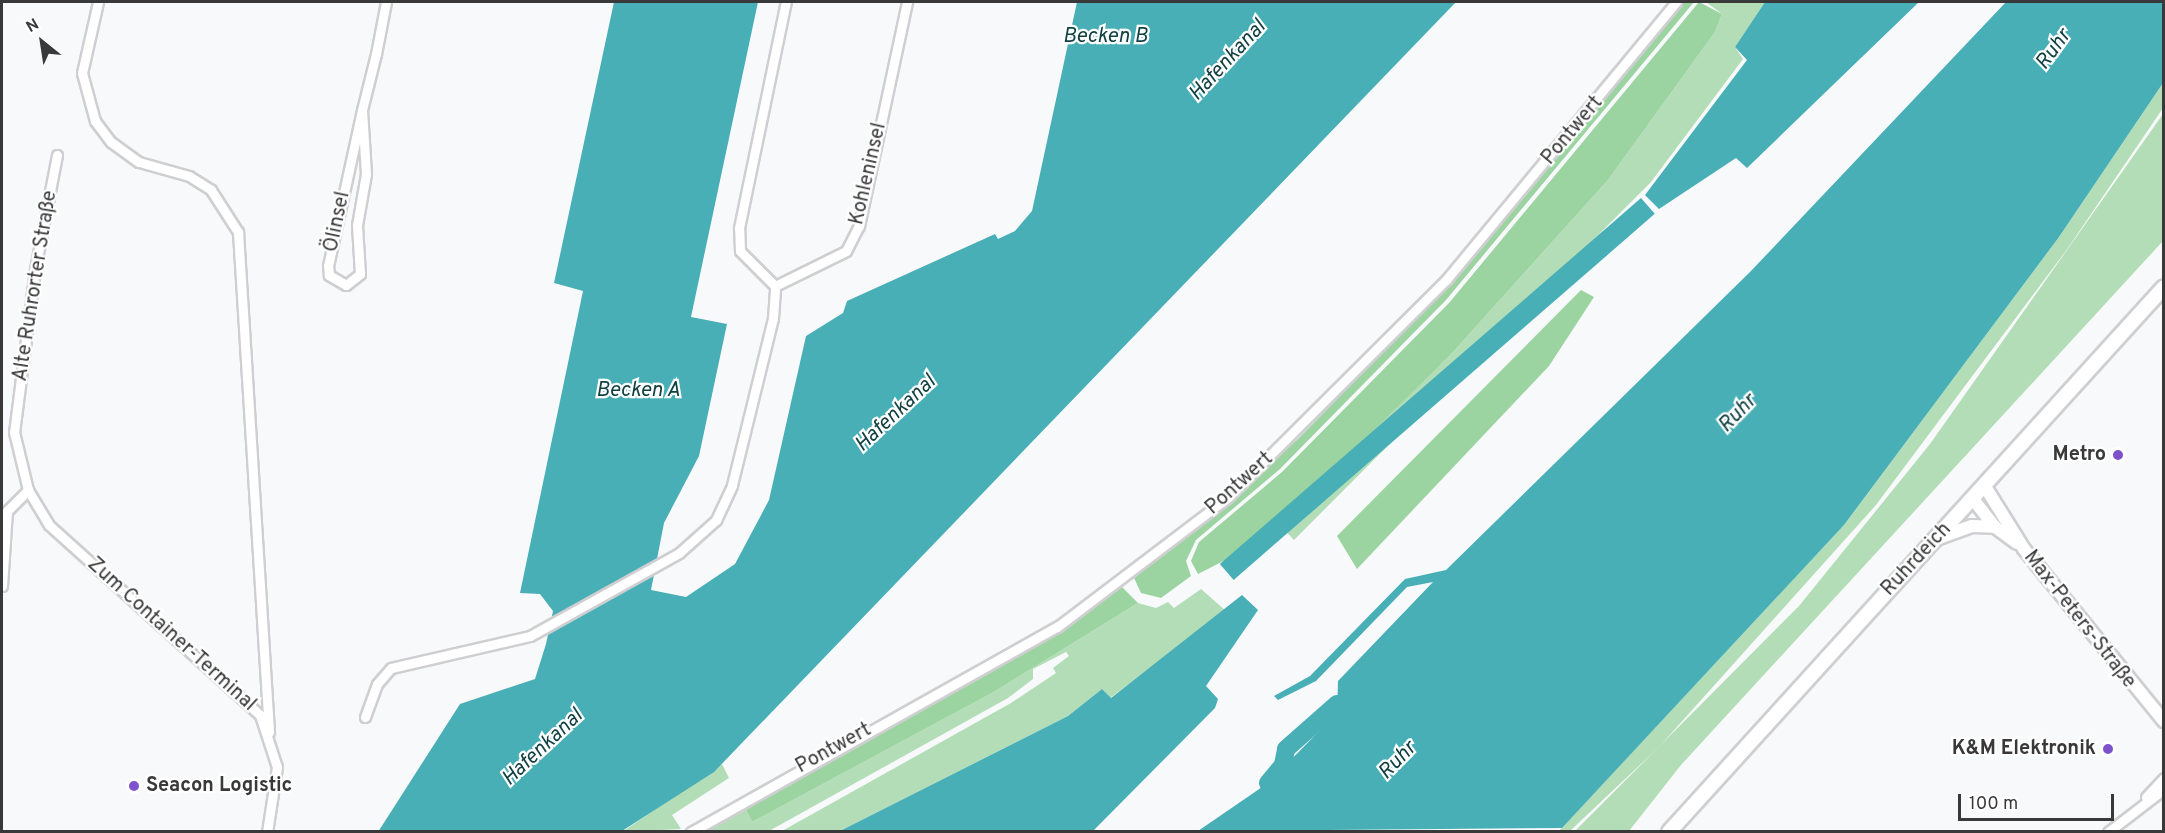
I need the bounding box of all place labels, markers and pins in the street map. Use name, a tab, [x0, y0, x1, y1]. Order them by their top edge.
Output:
place label: Metro	[2053, 443, 2106, 467]
marker: Metro	[2111, 448, 2125, 462]
place label: K&M Elektronik	[1952, 737, 2096, 761]
marker: K&M Elektronik	[2101, 742, 2115, 756]
place label: Seacon Logistic	[146, 774, 292, 798]
marker: Seacon Logistic	[127, 779, 141, 793]

